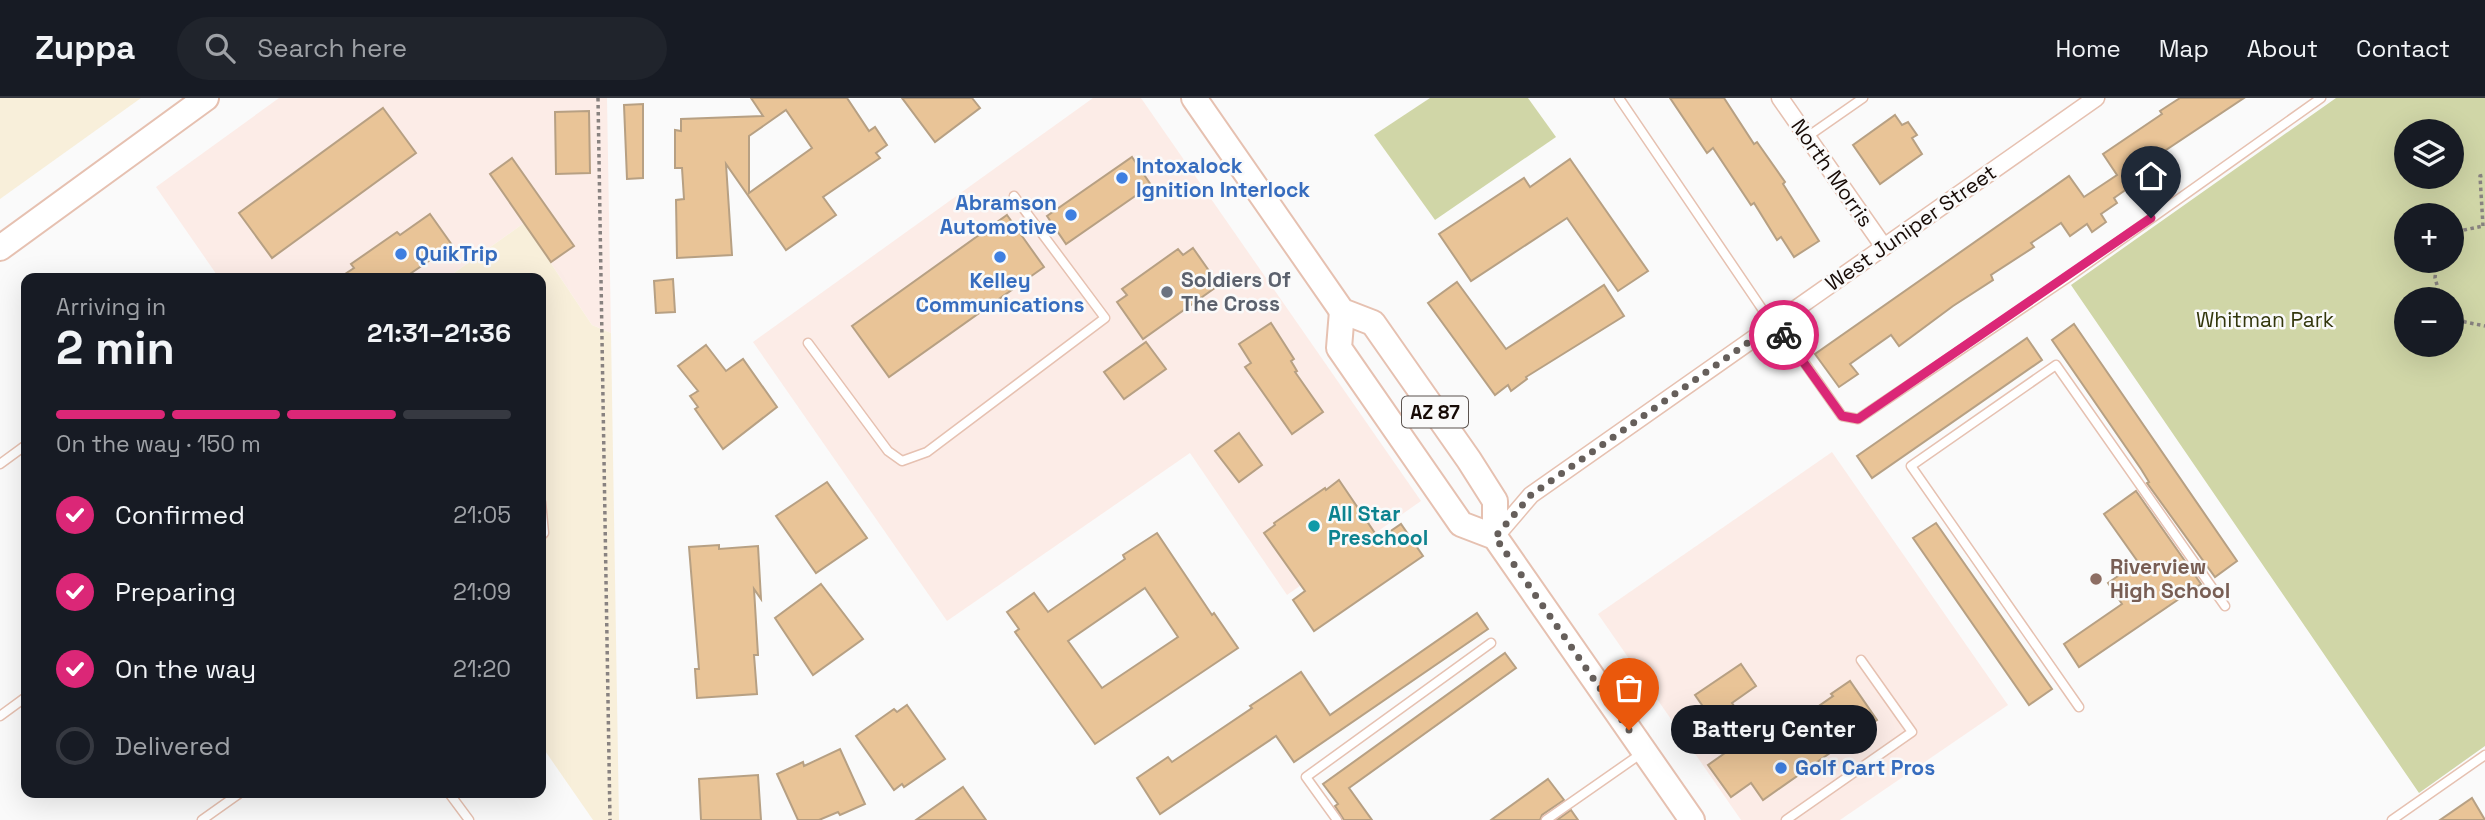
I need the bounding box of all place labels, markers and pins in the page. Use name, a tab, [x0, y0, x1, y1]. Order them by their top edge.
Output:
pin	[2121, 146, 2181, 218]
place label: Intoxalock Ignition Interlock	[1136, 152, 1310, 203]
marker: Intoxalock Ignition Interlock	[1114, 170, 1130, 186]
place label: Abramson Automotive	[940, 189, 1057, 240]
marker: Abramson Automotive	[1063, 207, 1079, 223]
place label: QuikTrip	[415, 240, 498, 267]
marker: QuikTrip	[393, 246, 409, 262]
marker: Kelley Communications	[992, 249, 1008, 265]
place label: Soldiers Of The Cross	[1181, 266, 1291, 317]
place label: Kelley Communications	[915, 267, 1085, 318]
marker: Soldiers Of The Cross	[1159, 284, 1175, 300]
place label: All Star Preschool	[1328, 500, 1428, 551]
marker: All Star Preschool	[1306, 518, 1322, 534]
place label: Riverview High School	[2110, 553, 2230, 604]
marker: Riverview High School	[2088, 571, 2104, 587]
pin	[1599, 658, 1659, 730]
callout: Battery Center	[1671, 706, 1878, 754]
place label: Golf Cart Pros	[1795, 754, 1935, 781]
marker: Golf Cart Pros	[1773, 760, 1789, 776]

